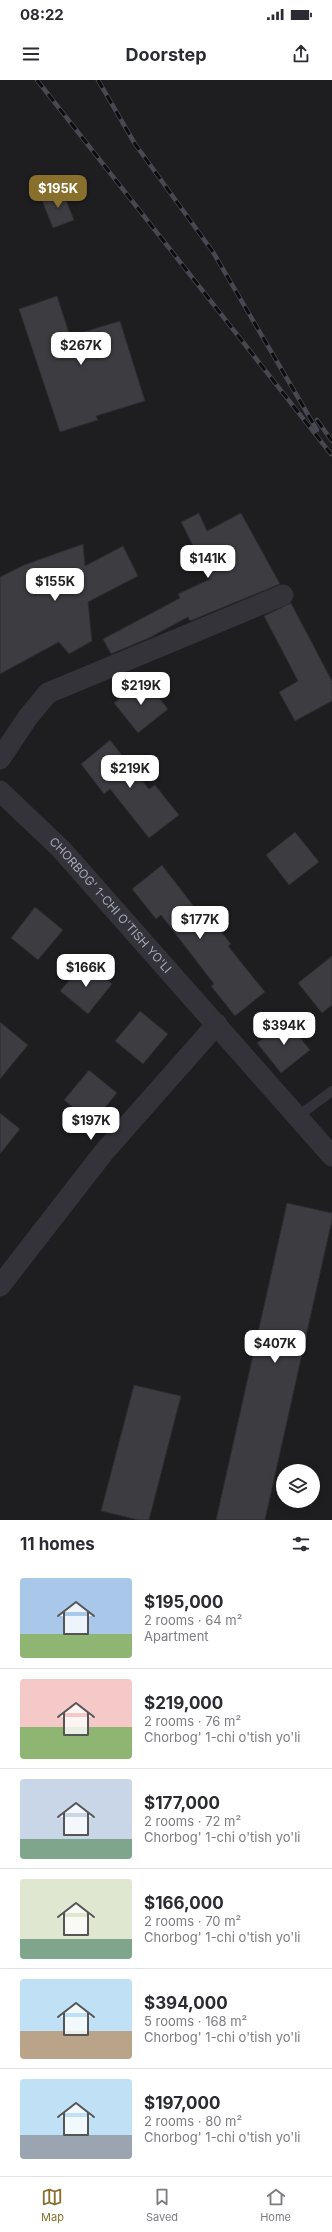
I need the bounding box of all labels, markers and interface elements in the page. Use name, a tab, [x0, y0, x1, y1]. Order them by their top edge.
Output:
text: 08:22	[20, 5, 64, 24]
icon: menu	[20, 43, 42, 65]
icon: share	[290, 43, 312, 65]
text: Doorstep	[126, 44, 206, 65]
pin: $195K	[30, 175, 86, 209]
text: $195K	[38, 180, 78, 196]
pin: $267K	[53, 332, 109, 366]
text: $267K	[60, 337, 102, 353]
pin: $141K	[180, 545, 236, 579]
text: $141K	[189, 550, 227, 566]
pin: $155K	[27, 568, 83, 602]
text: $155K	[35, 573, 75, 589]
pin: $219K	[113, 672, 169, 706]
text: $219K	[121, 677, 161, 693]
pin: $219K	[102, 755, 158, 789]
text: $219K	[110, 760, 150, 776]
street label: CHORBOG' 1-CHI O'TISH YO'LI	[46, 834, 175, 976]
pin: $177K	[172, 906, 228, 940]
text: $177K	[181, 911, 219, 927]
pin: $166K	[58, 954, 114, 988]
text: $166K	[66, 959, 106, 975]
pin: $394K	[256, 1012, 312, 1046]
text: $394K	[262, 1017, 306, 1033]
pin: $197K	[63, 1107, 119, 1141]
text: $197K	[71, 1112, 111, 1128]
pin: $407K	[247, 1330, 303, 1364]
text: $407K	[254, 1335, 296, 1351]
map controls	[276, 1464, 320, 1508]
button: layers	[276, 1464, 320, 1508]
icon: filters	[290, 1533, 312, 1555]
text: 11 homes	[20, 1534, 95, 1554]
text: $195,000	[144, 1592, 224, 1612]
icon: home	[52, 1594, 100, 1642]
text: 2 rooms · 64 m²	[144, 1612, 242, 1628]
text: Apartment	[144, 1628, 209, 1644]
text: $219,000	[144, 1693, 223, 1713]
icon: home	[52, 1695, 100, 1743]
text: 2 rooms · 76 m²	[144, 1713, 241, 1729]
text: Chorbog' 1-chi o'tish yo'li	[144, 1729, 301, 1745]
text: $177,000	[144, 1793, 220, 1813]
icon: home	[52, 1795, 100, 1843]
text: 2 rooms · 72 m²	[144, 1813, 241, 1829]
text: Chorbog' 1-chi o'tish yo'li	[144, 1829, 301, 1845]
text: $166,000	[144, 1893, 224, 1913]
icon: home	[52, 1895, 100, 1943]
text: 2 rooms · 70 m²	[144, 1913, 241, 1929]
text: Chorbog' 1-chi o'tish yo'li	[144, 1929, 301, 1945]
text: $394,000	[144, 1993, 228, 2013]
icon: home	[52, 1995, 100, 2043]
text: 5 rooms · 168 m²	[144, 2013, 247, 2029]
text: Chorbog' 1-chi o'tish yo'li	[144, 2029, 301, 2045]
text: $197,000	[144, 2093, 221, 2113]
icon: home	[52, 2095, 100, 2143]
text: 2 rooms · 80 m²	[144, 2113, 242, 2129]
text: Chorbog' 1-chi o'tish yo'li	[144, 2129, 301, 2145]
tab: Map	[41, 2186, 64, 2224]
tab: Saved	[146, 2186, 178, 2224]
tab: Home	[260, 2186, 291, 2224]

